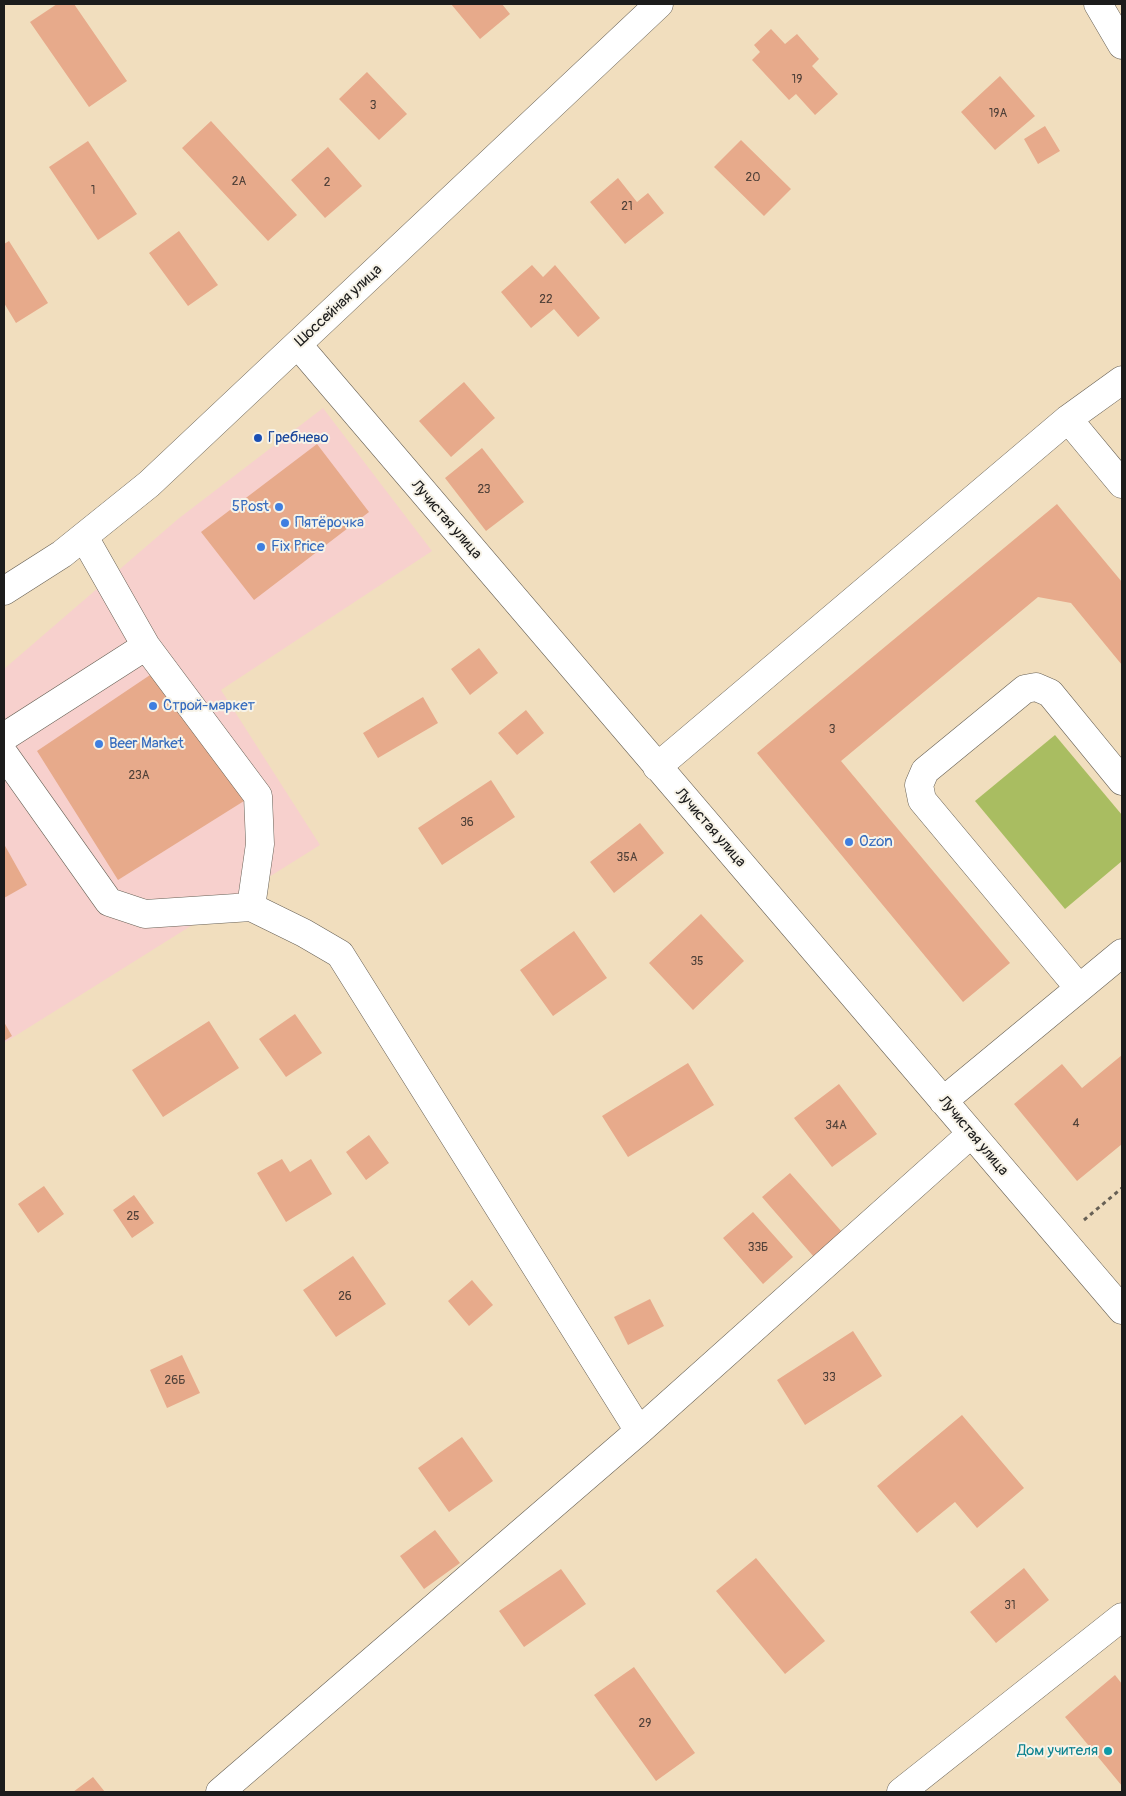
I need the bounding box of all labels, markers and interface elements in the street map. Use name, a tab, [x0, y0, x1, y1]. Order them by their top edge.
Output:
house number: 19	[792, 73, 802, 87]
house number: 3	[370, 99, 376, 113]
house number: 19А	[989, 107, 1007, 121]
house number: 20	[746, 171, 760, 185]
house number: 2А	[232, 175, 246, 189]
house number: 2	[324, 176, 330, 190]
house number: 1	[91, 184, 95, 198]
house number: 21	[621, 200, 633, 214]
street label: Шоссейная улица	[292, 261, 386, 351]
house number: 22	[539, 293, 553, 307]
place label: Гребнево	[268, 429, 329, 447]
marker: Гребнево	[252, 432, 264, 444]
street label: Лучистая улица	[407, 477, 485, 563]
house number: 23	[477, 483, 491, 497]
place label: 5Post	[232, 498, 269, 516]
marker: 5Post	[273, 501, 285, 513]
place label: Пятёрочка	[295, 514, 364, 532]
marker: Пятёрочка	[279, 517, 291, 529]
place label: Fix Price	[271, 538, 324, 556]
marker: Fix Price	[255, 541, 267, 553]
place label: Строй-маркет	[163, 697, 255, 715]
marker: Строй-маркет	[147, 700, 159, 712]
house number: 3	[829, 723, 835, 737]
place label: Beer Market	[109, 735, 184, 753]
marker: Beer Market	[93, 738, 105, 750]
house number: 23А	[129, 769, 149, 783]
street label: Лучистая улица	[671, 785, 749, 871]
house number: 36	[460, 816, 474, 830]
place label: Ozon	[859, 833, 893, 851]
marker: Ozon	[843, 836, 855, 848]
house number: 35А	[617, 851, 637, 865]
house number: 35	[690, 955, 704, 969]
street label: Лучистая улица	[934, 1092, 1012, 1180]
house number: 4	[1073, 1117, 1079, 1131]
house number: 34А	[825, 1119, 847, 1133]
house number: 25	[126, 1210, 140, 1224]
house number: 33Б	[748, 1241, 768, 1255]
house number: 26	[338, 1290, 352, 1304]
house number: 33	[822, 1371, 836, 1385]
house number: 26Б	[165, 1374, 185, 1388]
house number: 31	[1004, 1599, 1016, 1613]
house number: 29	[639, 1717, 651, 1731]
place label: Дом учителя	[1017, 1742, 1098, 1760]
marker: Дом учителя	[1102, 1745, 1114, 1757]

